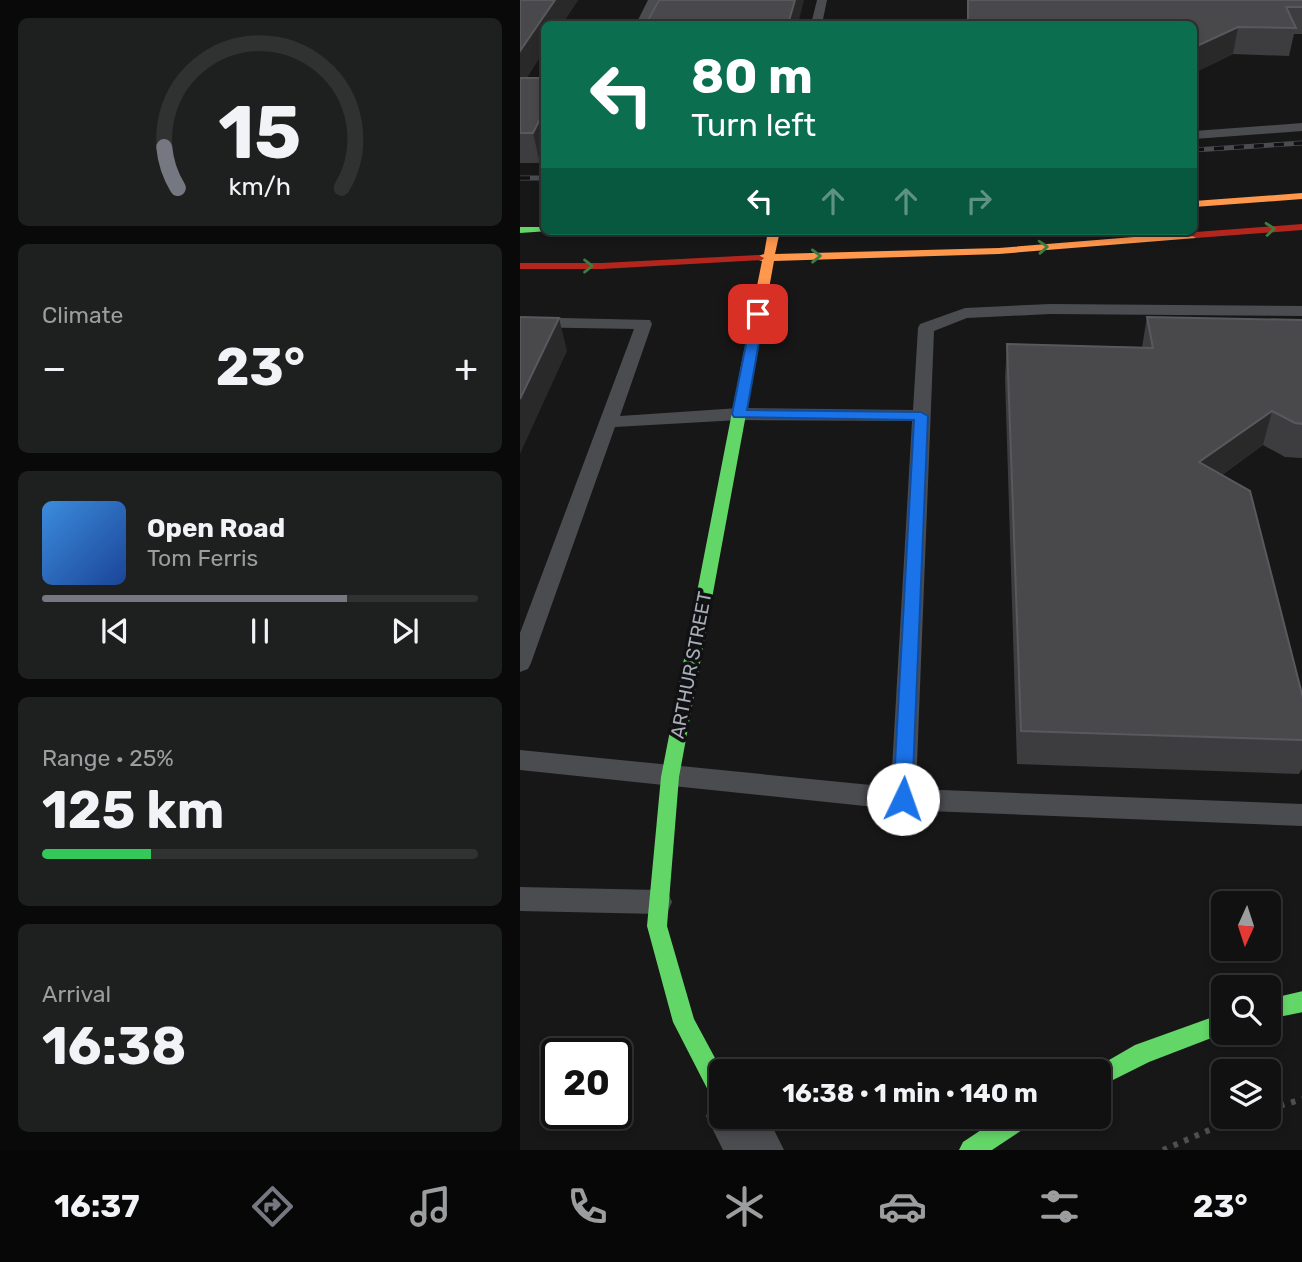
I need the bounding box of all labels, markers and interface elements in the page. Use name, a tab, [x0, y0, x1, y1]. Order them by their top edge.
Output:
text: 80 m	[691, 47, 813, 105]
icon: left	[576, 49, 667, 140]
text: 15	[218, 91, 302, 177]
text: Turn left	[691, 106, 816, 144]
text: km/h	[229, 172, 291, 201]
icon: left	[741, 182, 779, 220]
icon: ahead	[814, 182, 852, 220]
icon: ahead	[887, 182, 925, 220]
icon: right	[960, 182, 998, 220]
one-way arrow	[1264, 222, 1275, 237]
one-way arrow	[1038, 240, 1049, 255]
one-way arrow	[810, 249, 821, 264]
one-way arrow	[583, 258, 594, 274]
pin	[728, 284, 788, 344]
icon: arrive	[739, 295, 777, 333]
text: Climate	[42, 301, 123, 329]
text: 23°	[216, 336, 305, 398]
text: −	[42, 345, 67, 391]
text: +	[454, 345, 478, 391]
text: Open Road	[147, 513, 285, 544]
text: Tom Ferris	[147, 544, 258, 572]
street label: ARTHUR STREET	[665, 590, 717, 740]
icon: previous	[96, 612, 134, 650]
icon: pause	[241, 612, 279, 650]
icon: next	[386, 612, 424, 650]
text: Range · 25%	[42, 744, 174, 772]
position arrow	[866, 762, 940, 836]
text: 125 km	[42, 779, 224, 841]
north arrow	[1211, 891, 1281, 961]
map controls	[1211, 891, 1281, 1129]
button: search	[1211, 975, 1281, 1045]
text: Arrival	[42, 980, 111, 1008]
text: 16:38	[42, 1015, 186, 1077]
speed limit sign: 20	[541, 1038, 632, 1129]
button: layers	[1211, 1059, 1281, 1129]
text: 16:38 · 1 min · 140 m	[782, 1078, 1038, 1109]
icon: directions	[248, 1182, 297, 1231]
icon: music	[406, 1182, 455, 1231]
icon: phone	[563, 1182, 612, 1231]
icon: climate	[720, 1182, 769, 1231]
icon: car	[878, 1182, 927, 1231]
icon: filters	[1035, 1182, 1084, 1231]
text: 16:37	[54, 1187, 140, 1225]
text: 23°	[1193, 1187, 1248, 1225]

